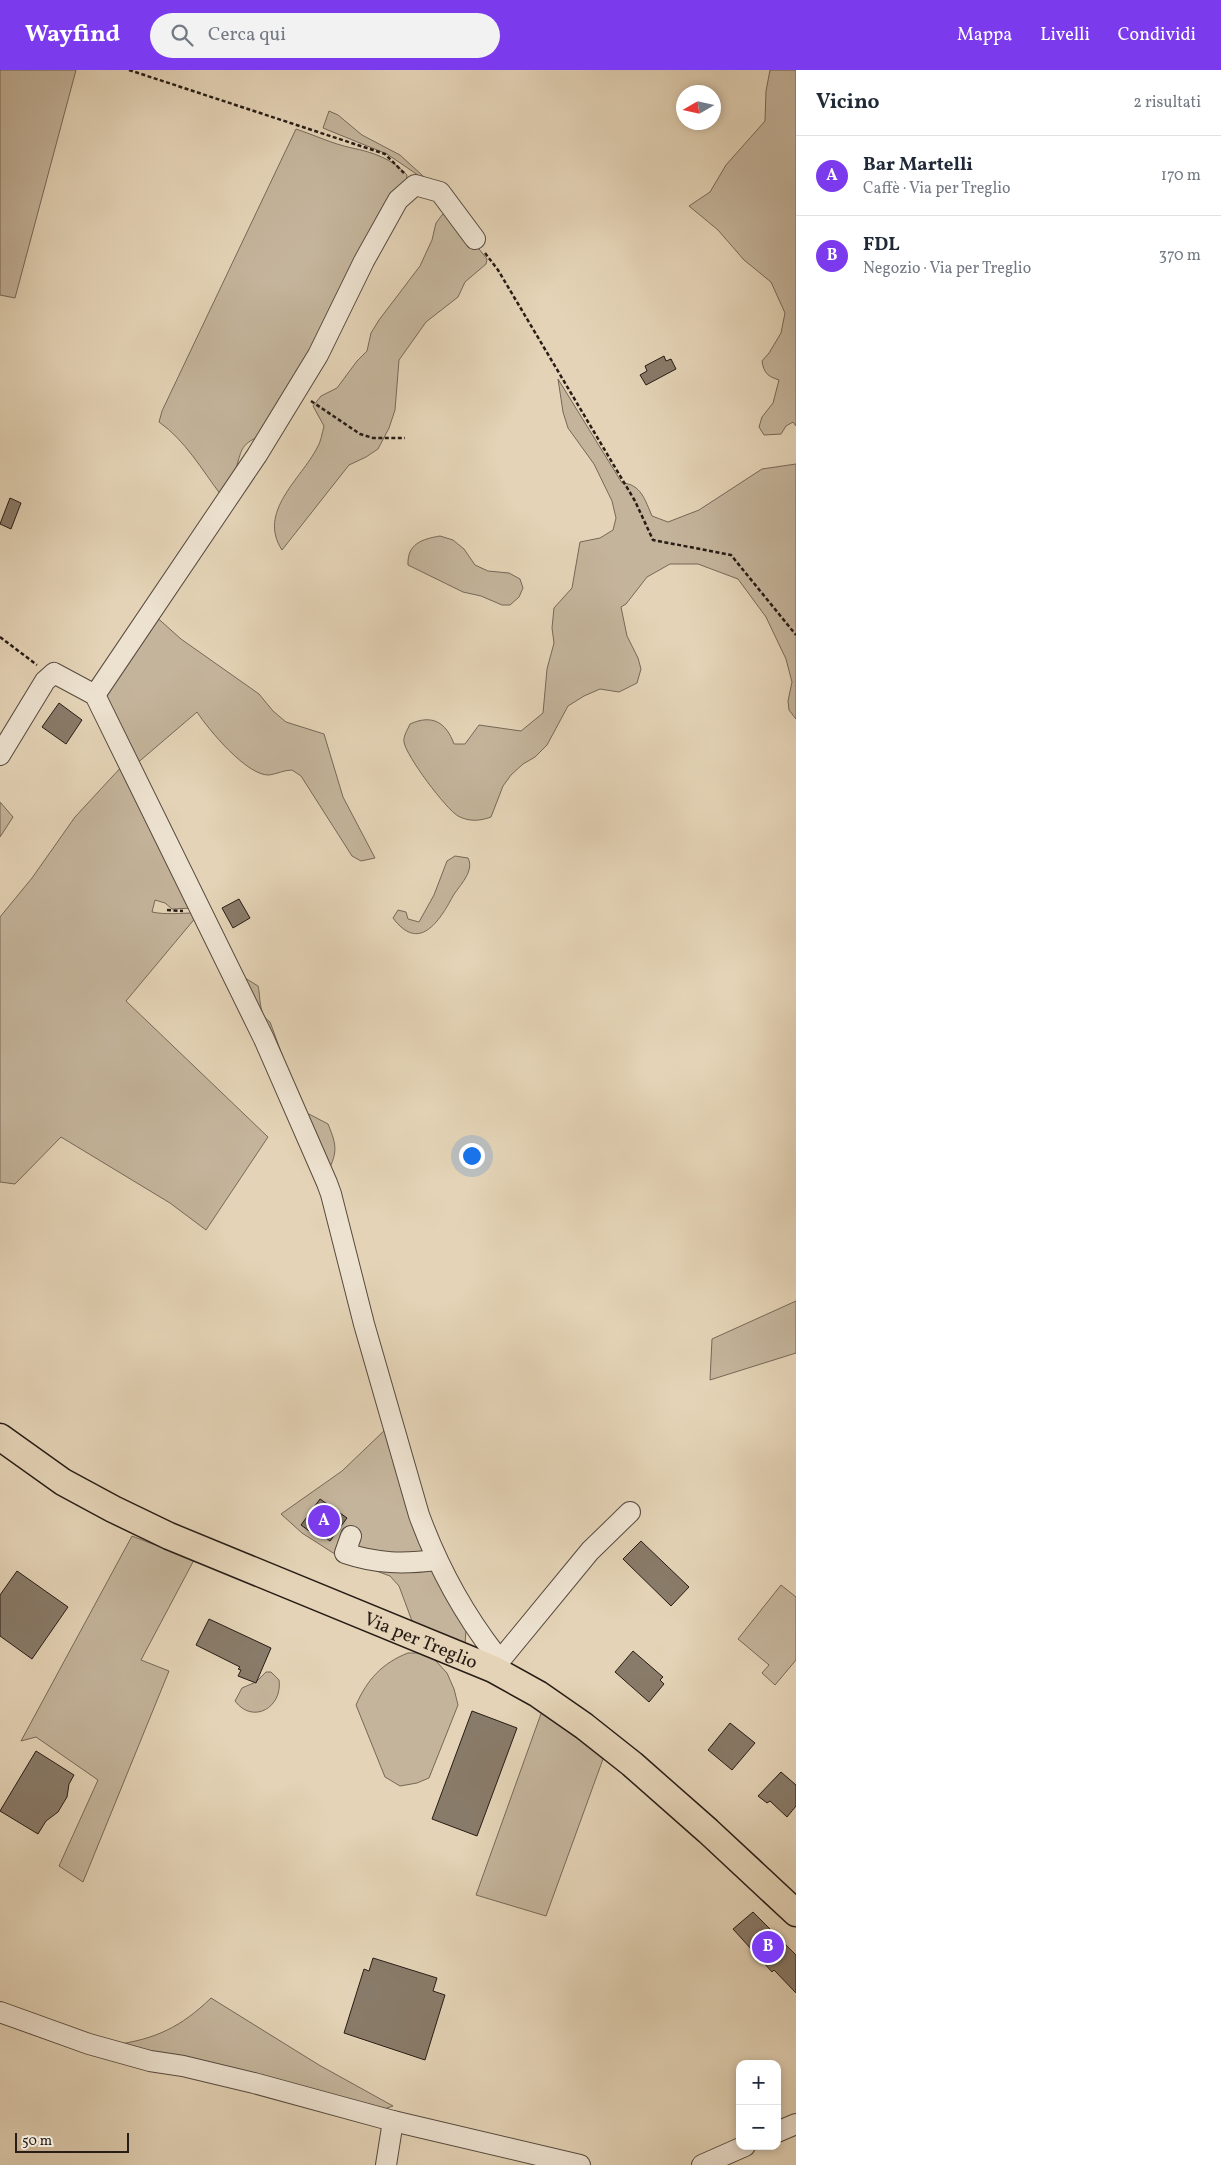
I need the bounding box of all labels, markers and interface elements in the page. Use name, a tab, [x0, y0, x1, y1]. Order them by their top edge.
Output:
search box	[150, 13, 500, 58]
text: Wayfind	[25, 18, 120, 52]
icon: search	[168, 21, 196, 49]
text: Cerca qui	[208, 22, 286, 48]
text: Mappa	[957, 23, 1012, 48]
text: Livelli	[1040, 23, 1090, 48]
text: Condividi	[1118, 23, 1196, 48]
north arrow	[676, 85, 721, 130]
text: Vicino	[816, 88, 880, 117]
text: 2 risultati	[1133, 92, 1201, 114]
text: Bar Martelli	[863, 152, 973, 178]
text: A	[826, 165, 838, 187]
text: 170 m	[1161, 165, 1201, 187]
text: Caffè · Via per Treglio	[863, 178, 1011, 200]
text: FDL	[863, 232, 900, 258]
text: B	[827, 245, 837, 267]
text: 370 m	[1159, 245, 1201, 267]
text: Negozio · Via per Treglio	[863, 258, 1031, 280]
your location	[459, 1143, 485, 1169]
pin: A	[308, 1502, 340, 1540]
street label: Via per Treglio	[360, 1606, 481, 1676]
pin: B	[752, 1928, 784, 1966]
map controls	[736, 2060, 781, 2150]
button: +	[736, 2060, 781, 2105]
button: −	[736, 2105, 781, 2150]
scale bar	[15, 2130, 129, 2153]
text: 50 m	[22, 2132, 52, 2151]

